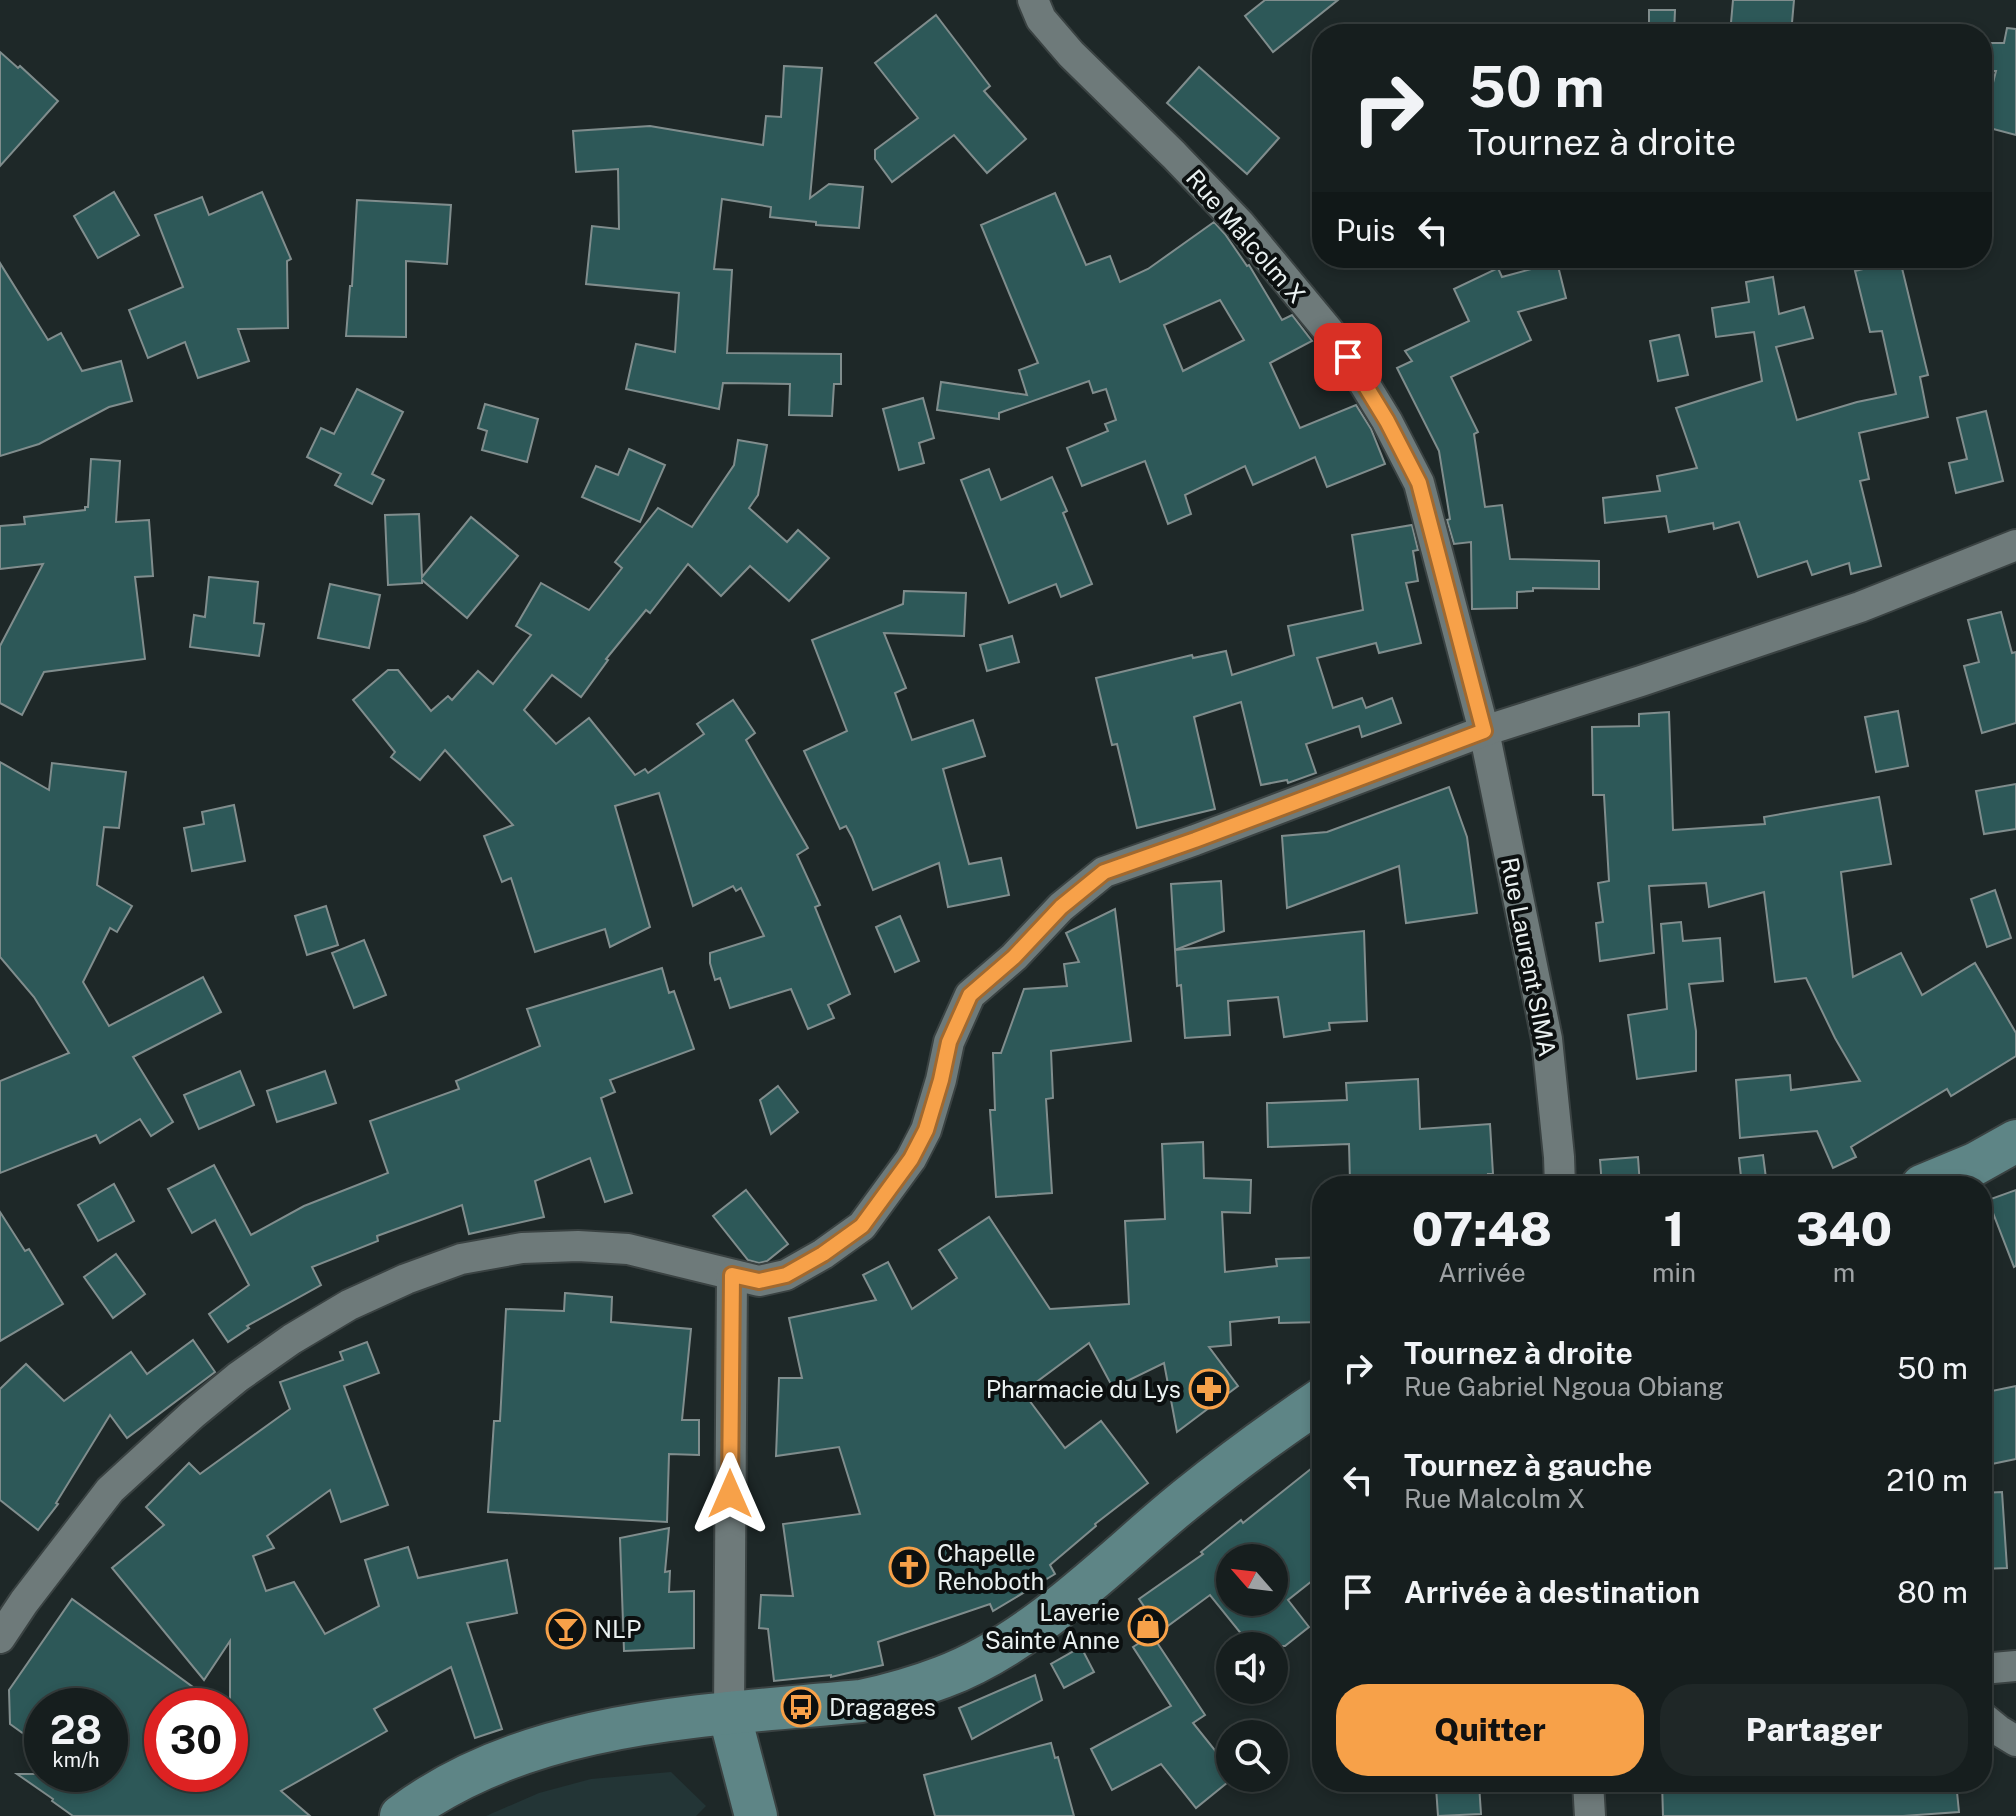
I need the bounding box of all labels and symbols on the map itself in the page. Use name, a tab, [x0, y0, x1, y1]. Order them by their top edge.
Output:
street label: Rue Malcolm X	[1181, 164, 1311, 308]
pin	[1314, 323, 1382, 391]
street label: Rue Laurent SIMA	[1496, 855, 1562, 1059]
pharmacy icon: Pharmacie du Lys	[1188, 1368, 1230, 1410]
place label: Pharmacie du Lys	[986, 1375, 1181, 1403]
position arrow	[688, 1452, 772, 1536]
place label: Chapelle Rehoboth	[937, 1539, 1044, 1595]
north arrow	[1216, 1544, 1288, 1616]
church icon: Chapelle Rehoboth	[888, 1546, 930, 1588]
place label: Laverie Sainte Anne	[985, 1598, 1120, 1654]
shop icon: Laverie Sainte Anne	[1127, 1605, 1169, 1647]
bar icon: NLP	[545, 1608, 587, 1650]
place label: NLP	[594, 1615, 641, 1643]
bus stop icon: Dragages	[780, 1686, 822, 1728]
speed limit sign: 30	[144, 1688, 248, 1792]
place label: Dragages	[829, 1693, 936, 1721]

